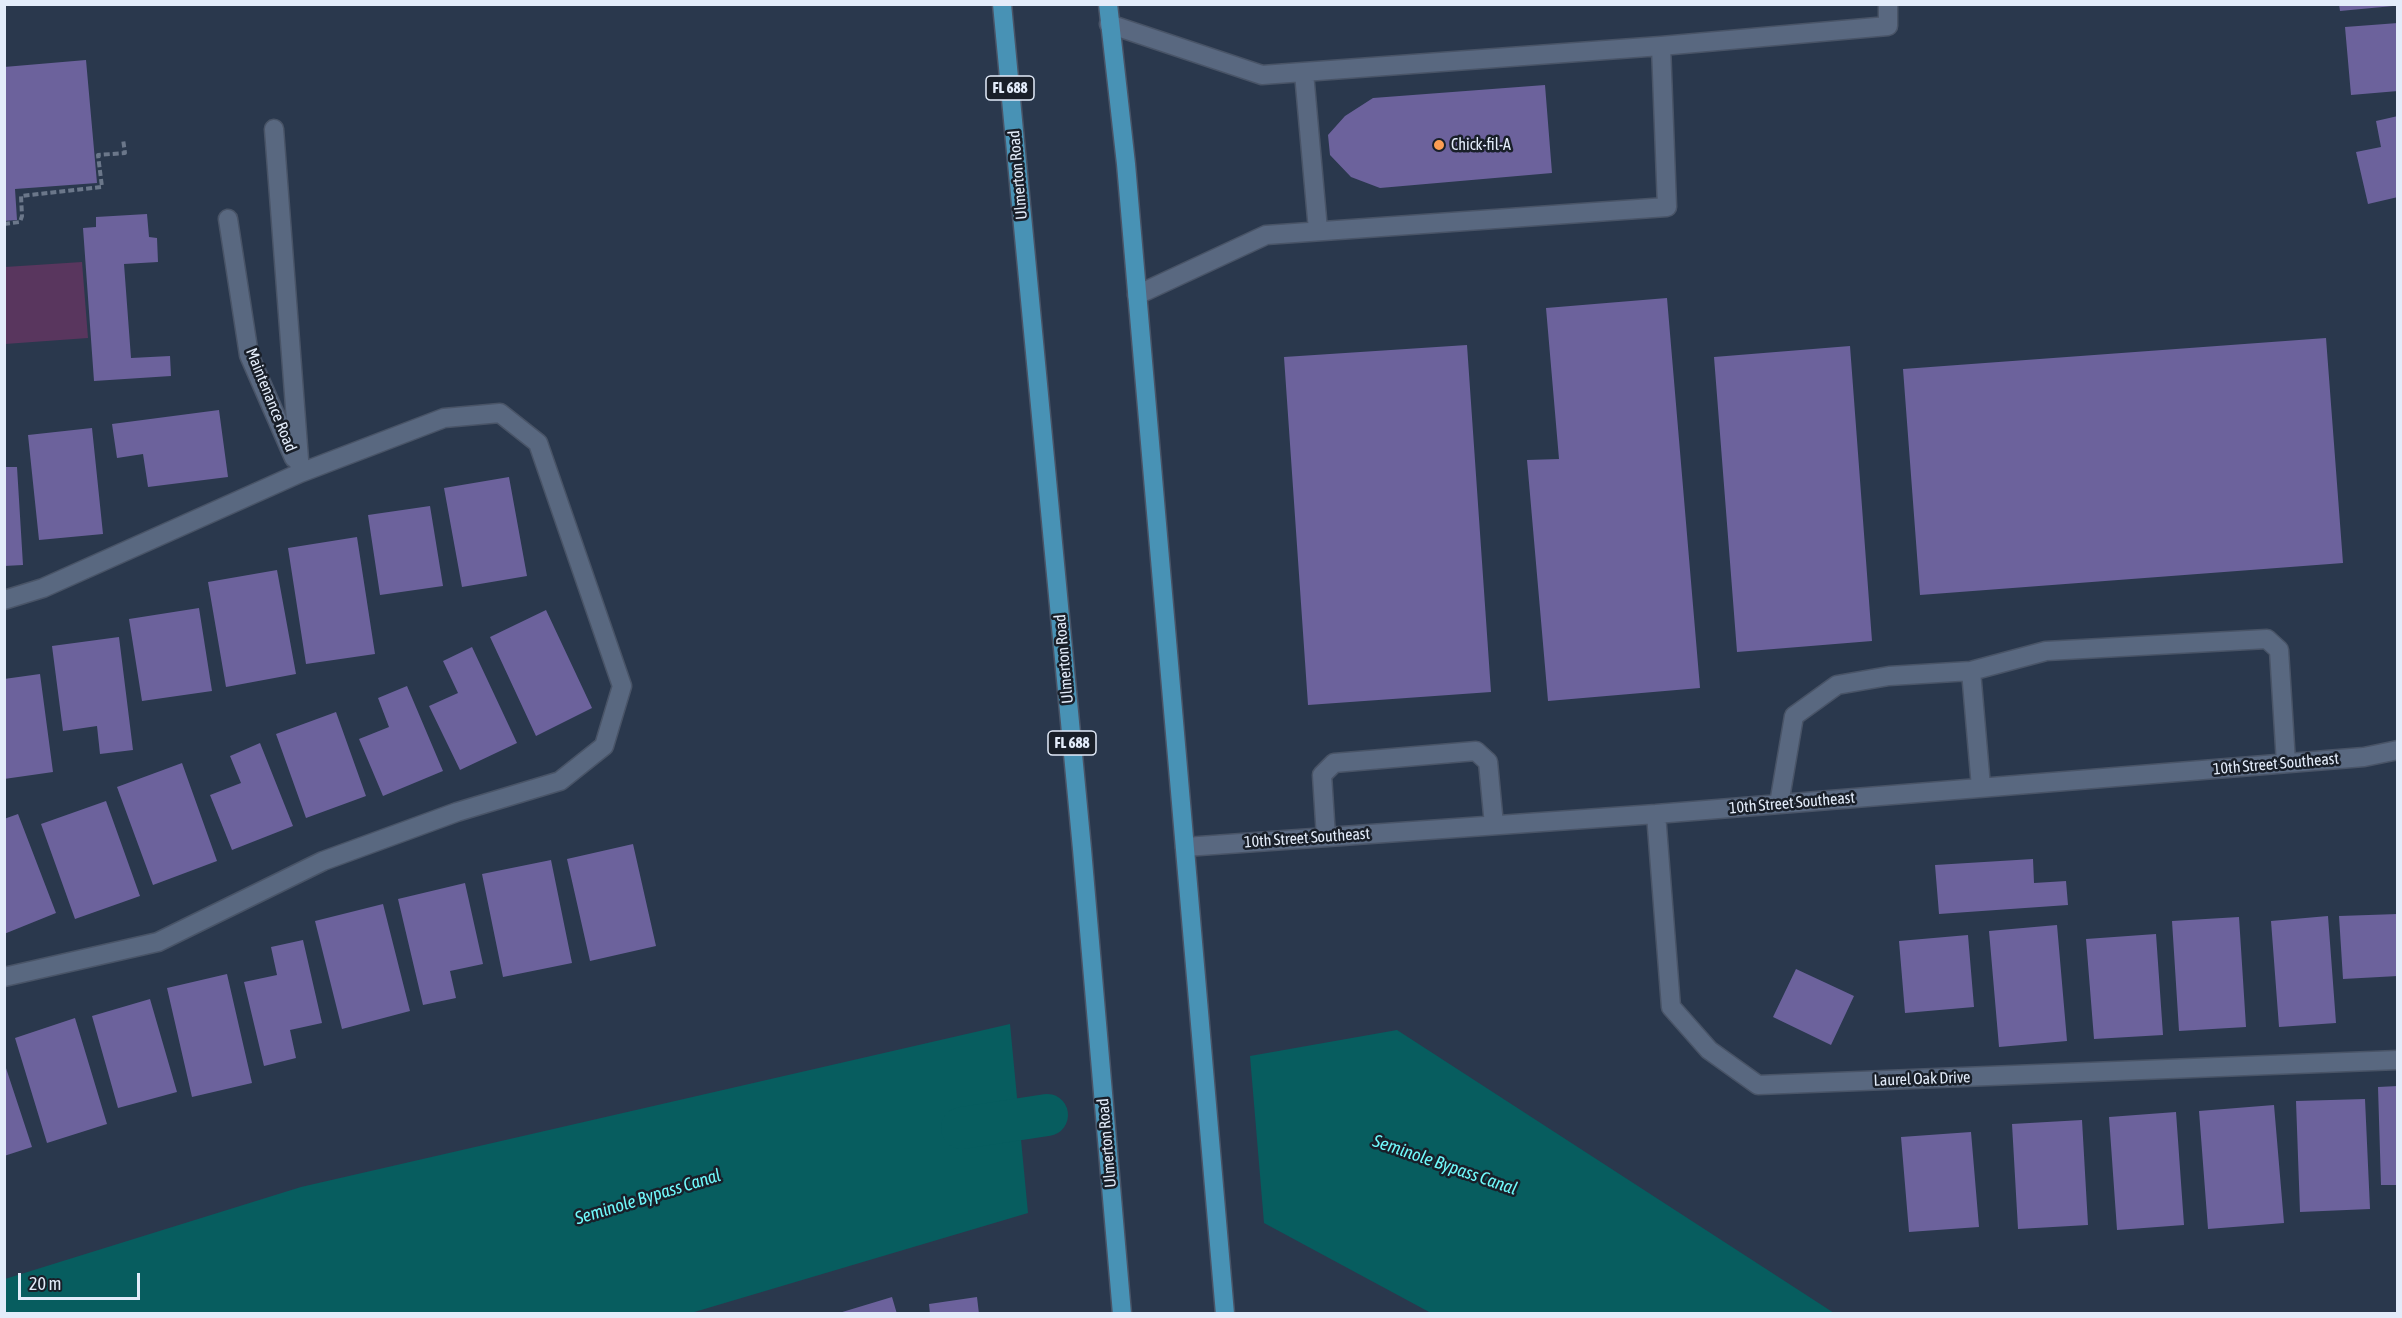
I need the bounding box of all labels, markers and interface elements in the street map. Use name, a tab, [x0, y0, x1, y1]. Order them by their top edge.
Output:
road number: FL 688	[986, 76, 1034, 100]
street label: Ulmerton Road	[1005, 130, 1031, 220]
place label: Chick-fil-A	[1451, 135, 1511, 155]
marker: Chick-fil-A	[1432, 138, 1446, 152]
street label: Maintenance Road	[241, 345, 301, 455]
street label: Ulmerton Road	[1051, 614, 1077, 704]
road number: FL 688	[1048, 731, 1096, 755]
street label: 10th Street Southeast	[2212, 749, 2340, 779]
street label: 10th Street Southeast	[1728, 788, 1856, 818]
street label: 10th Street Southeast	[1243, 824, 1371, 852]
street label: Laurel Oak Drive	[1873, 1068, 1971, 1090]
street label: Ulmerton Road	[1094, 1098, 1120, 1188]
water label: Seminole Bypass Canal	[1370, 1130, 1520, 1200]
water label: Seminole Bypass Canal	[572, 1165, 724, 1229]
scale bar	[21, 1261, 142, 1299]
text: 20 m	[29, 1273, 61, 1294]

